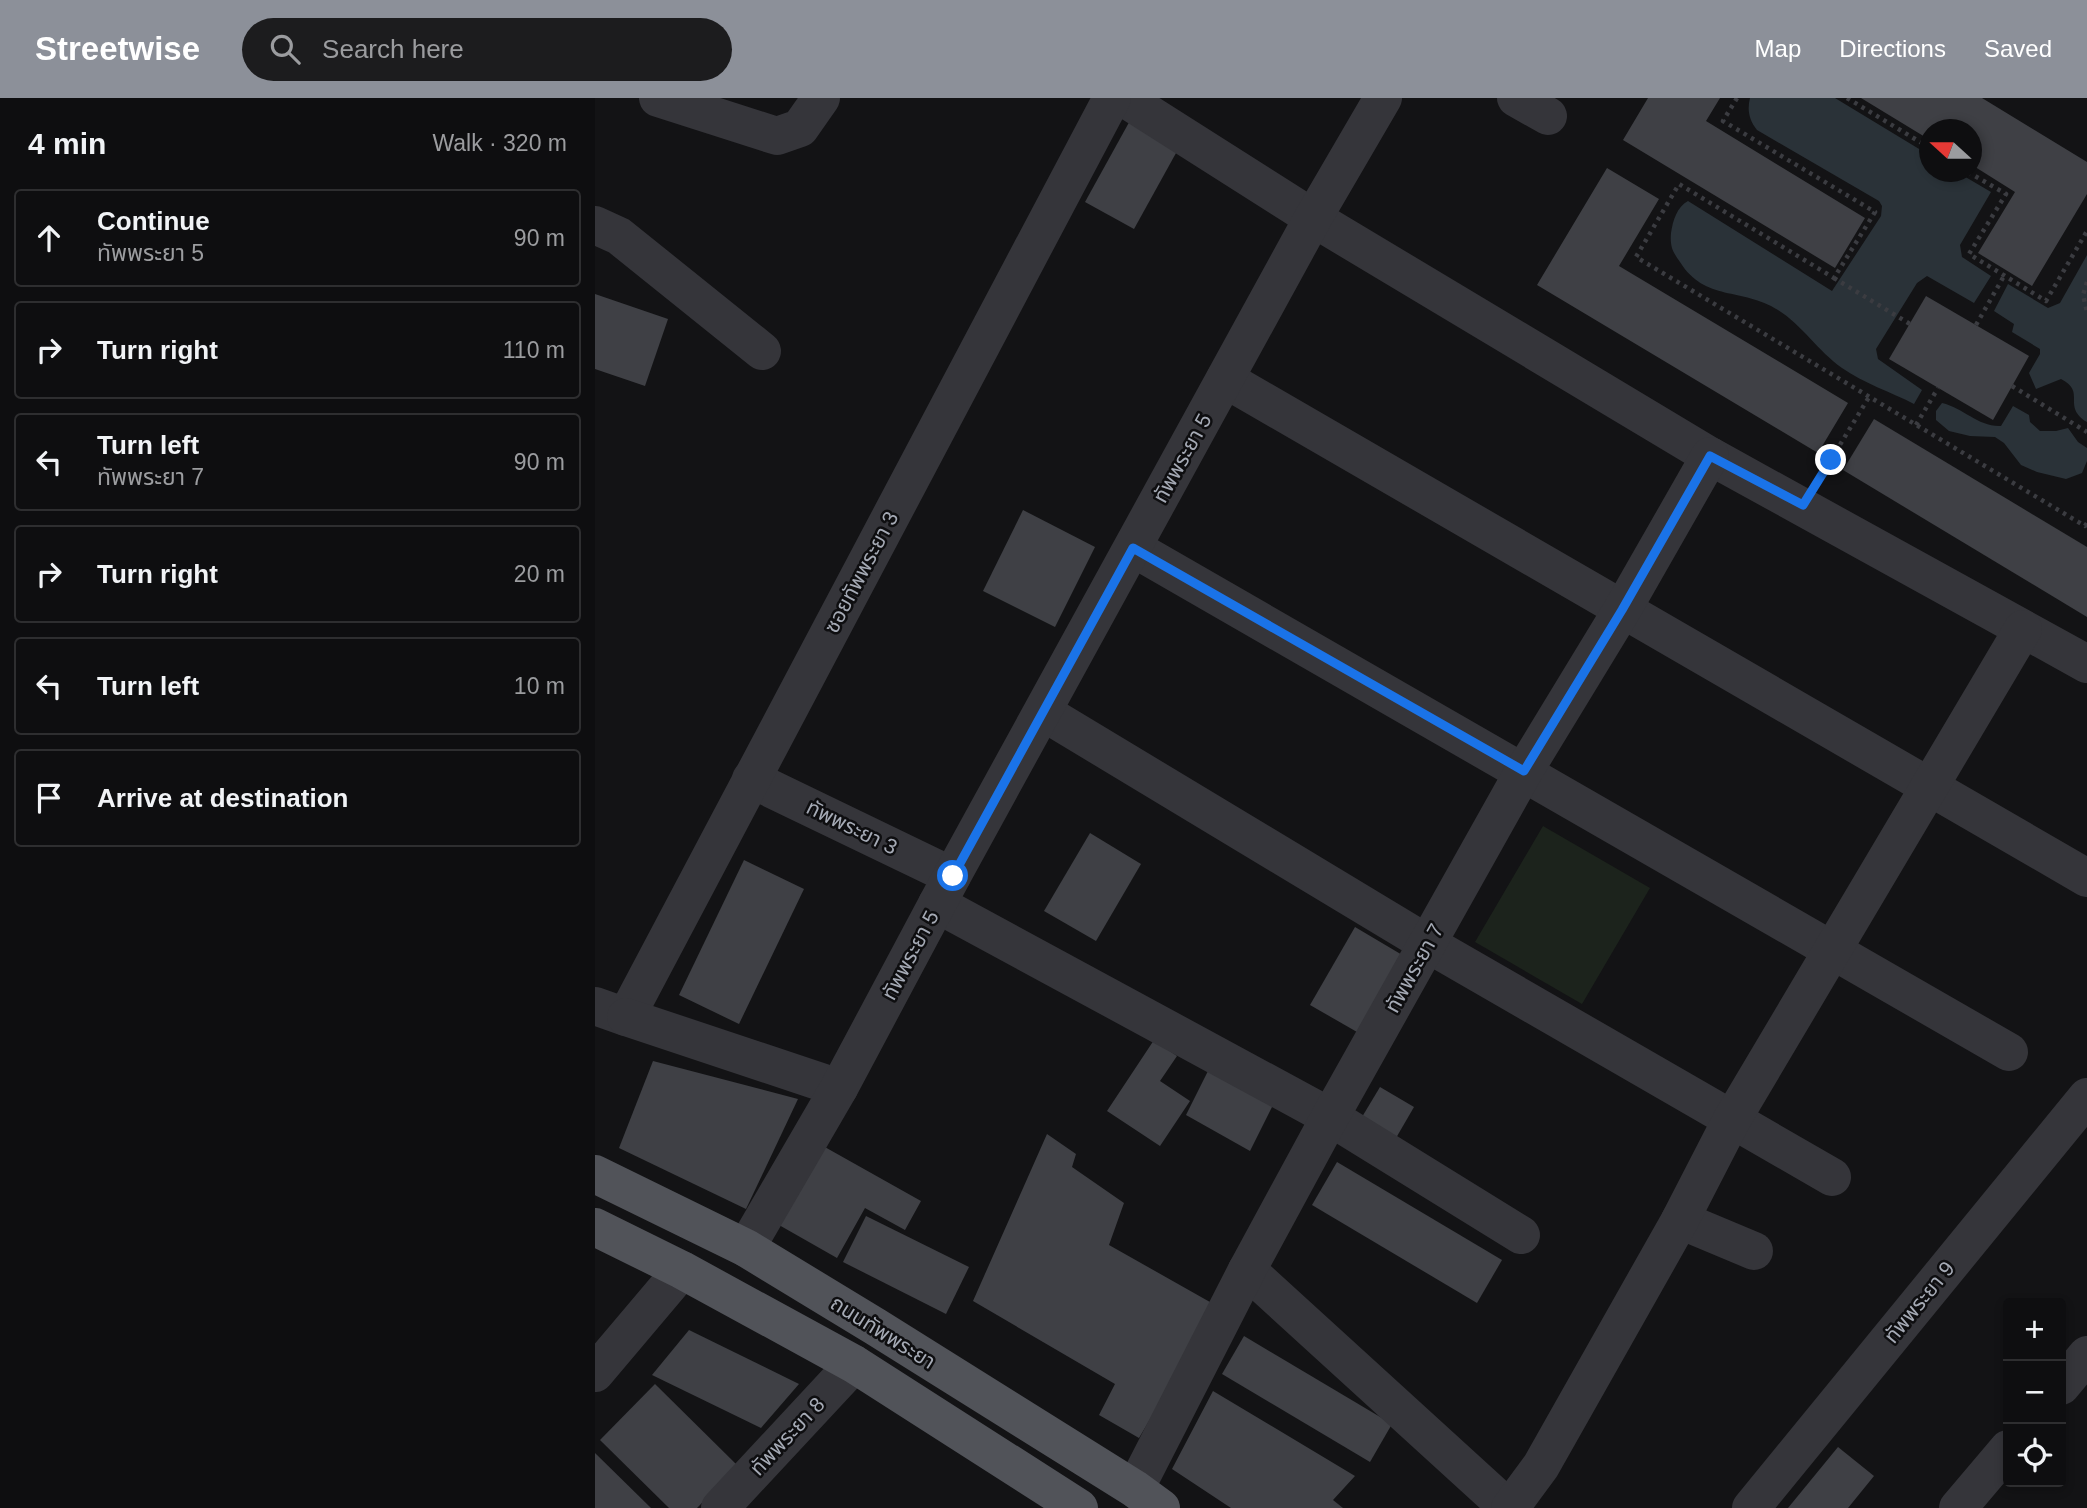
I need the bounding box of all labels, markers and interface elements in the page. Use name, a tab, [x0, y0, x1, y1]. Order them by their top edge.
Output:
search box	[242, 18, 732, 81]
text: Streetwise	[35, 30, 200, 67]
icon: search	[266, 30, 304, 68]
text: Search here	[322, 34, 464, 64]
text: Map	[1755, 35, 1801, 62]
text: Directions	[1839, 35, 1946, 62]
text: Saved	[1984, 35, 2052, 62]
north arrow	[1919, 119, 1982, 182]
text: 4 min	[28, 127, 106, 160]
text: Walk · 320 m	[432, 130, 567, 156]
text: Continue	[97, 206, 210, 236]
icon: ahead	[30, 219, 68, 257]
text: 90 m	[514, 225, 565, 251]
text: ทัพพระยา 5	[97, 240, 204, 266]
icon: right	[30, 331, 68, 369]
text: Turn right	[97, 335, 218, 365]
text: 110 m	[503, 337, 565, 363]
street label: ทัพพระยา 5	[1148, 410, 1216, 506]
text: Turn left	[97, 430, 199, 460]
icon: left	[30, 443, 68, 481]
route end	[1815, 444, 1846, 475]
text: 90 m	[514, 449, 565, 475]
text: ทัพพระยา 7	[97, 464, 204, 490]
street label: ซอยทัพพระยา 3	[819, 507, 903, 637]
icon: right	[30, 555, 68, 593]
text: Turn right	[97, 559, 218, 589]
text: 20 m	[514, 561, 565, 587]
icon: left	[30, 667, 68, 705]
text: Turn left	[97, 671, 199, 701]
text: 10 m	[514, 673, 565, 699]
icon: arrive	[30, 779, 68, 817]
text: Arrive at destination	[97, 783, 348, 813]
street label: ทัพพระยา 3	[803, 795, 901, 859]
route start	[937, 860, 968, 891]
street label: ทัพพระยา 5	[877, 906, 943, 1004]
street label: ทัพพระยา 7	[1380, 920, 1448, 1016]
street label: ทัพพระยา 9	[1879, 1257, 1959, 1347]
street label: ถนนทัพพระยา	[827, 1291, 939, 1373]
map controls	[2003, 1298, 2066, 1487]
button: +	[2003, 1298, 2066, 1361]
button: −	[2003, 1361, 2066, 1424]
street label: ทัพพระยา 8	[745, 1392, 829, 1480]
button: locate	[2003, 1424, 2066, 1487]

